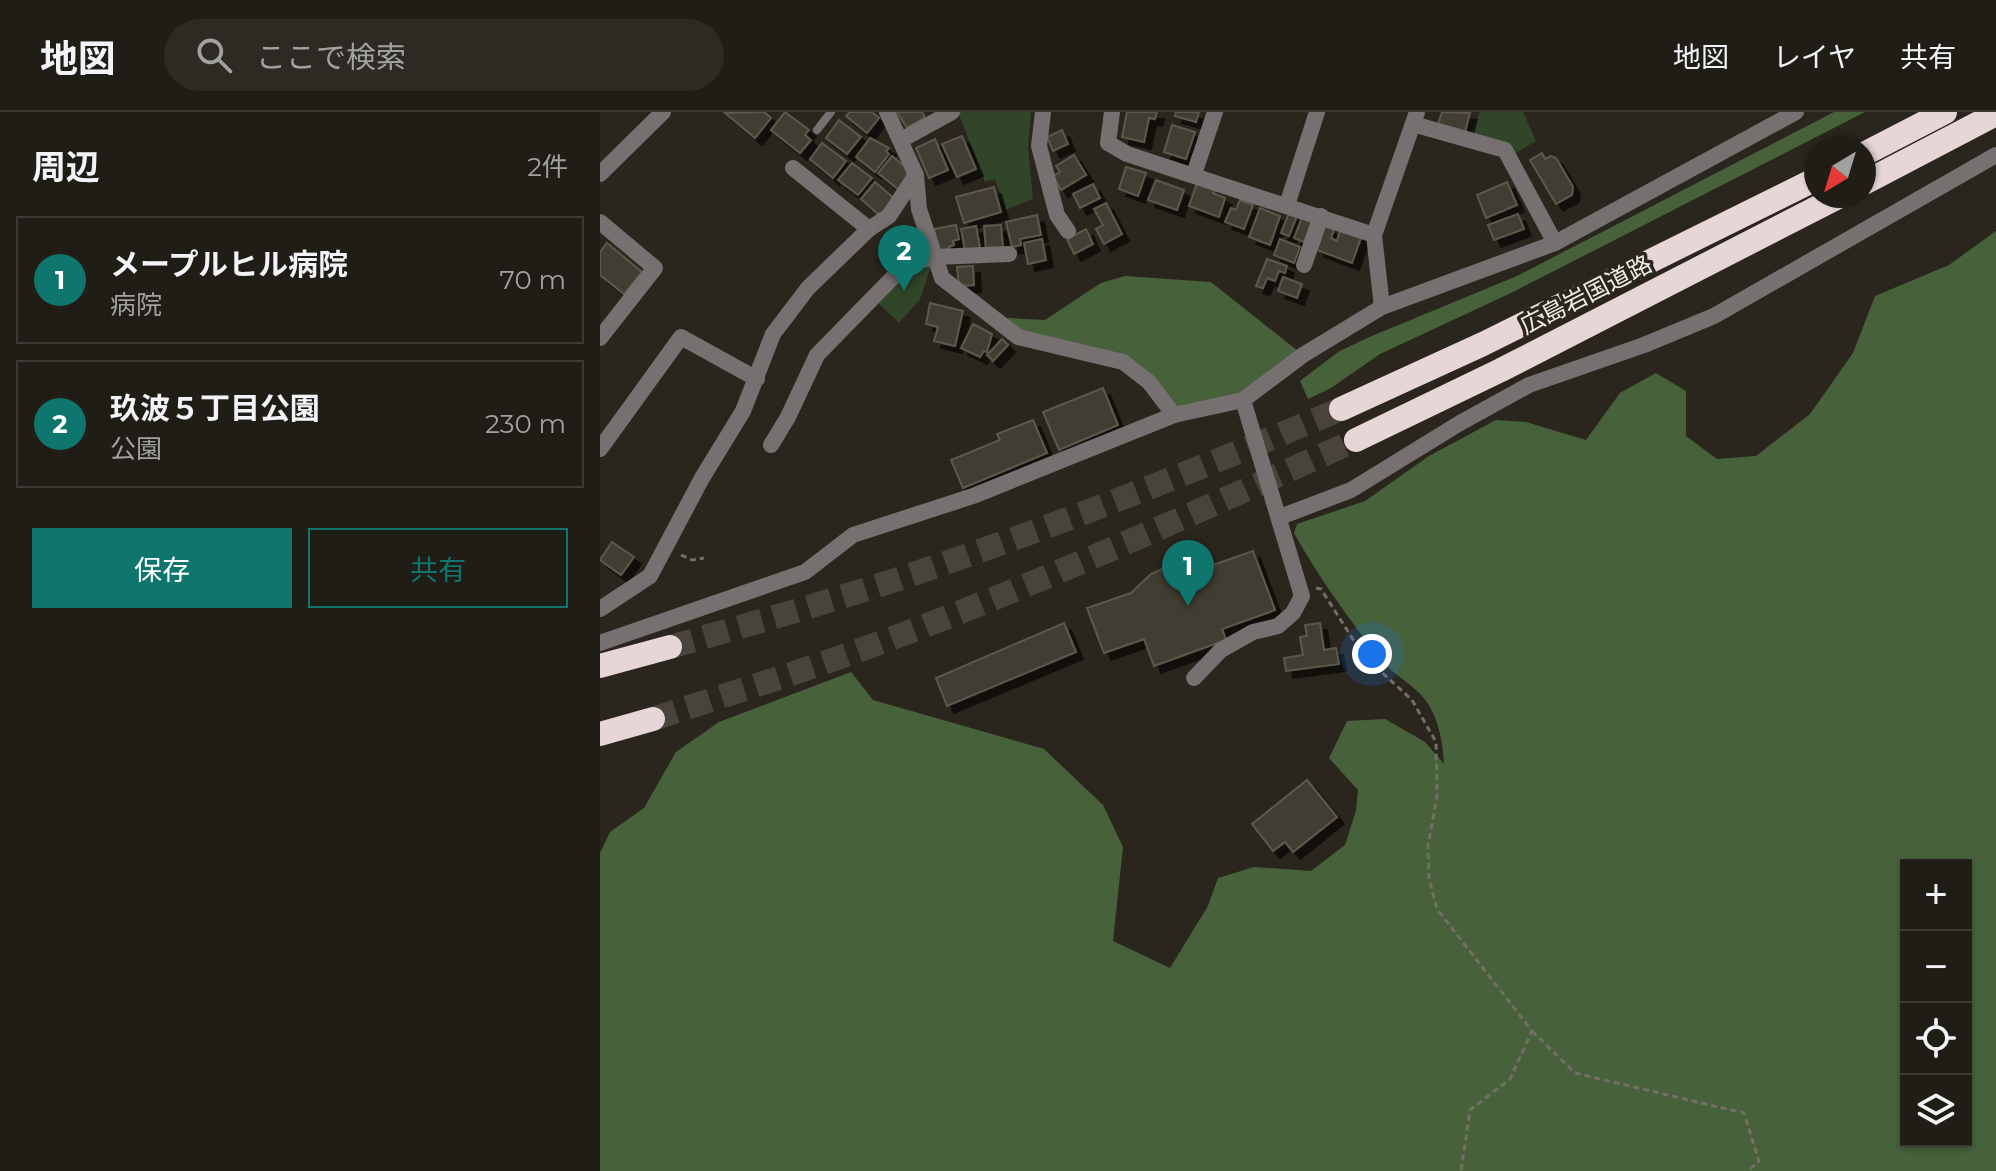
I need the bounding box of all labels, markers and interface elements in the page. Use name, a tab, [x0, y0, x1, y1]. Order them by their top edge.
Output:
search box	[164, 19, 724, 91]
icon: search	[192, 33, 236, 77]
text: 地図	[40, 35, 116, 82]
text: ここで検索	[256, 39, 406, 76]
text: 地図	[1673, 40, 1729, 74]
text: レイヤ	[1773, 40, 1856, 74]
text: 共有	[1900, 40, 1956, 74]
north arrow	[1804, 136, 1876, 208]
text: 周辺	[32, 146, 100, 188]
text: 2件	[527, 151, 568, 183]
pin: 2	[878, 225, 930, 291]
text: メープルヒル病院	[110, 246, 348, 283]
street label: 広島岩国道路	[1515, 249, 1657, 340]
text: 1	[55, 264, 65, 296]
text: 70 m	[500, 264, 566, 296]
text: 病院	[110, 289, 162, 321]
text: 玖波５丁目公園	[110, 390, 320, 427]
text: 2	[52, 408, 68, 440]
text: 230 m	[485, 408, 566, 440]
text: 公園	[110, 433, 162, 465]
button: 保存	[32, 528, 292, 608]
button: 共有	[308, 528, 568, 608]
pin: 1	[1162, 540, 1214, 606]
your location	[1352, 634, 1392, 674]
map controls	[1900, 859, 1972, 1147]
button: +	[1900, 859, 1972, 931]
button: −	[1900, 931, 1972, 1003]
button: locate	[1900, 1003, 1972, 1075]
button: layers	[1900, 1075, 1972, 1147]

